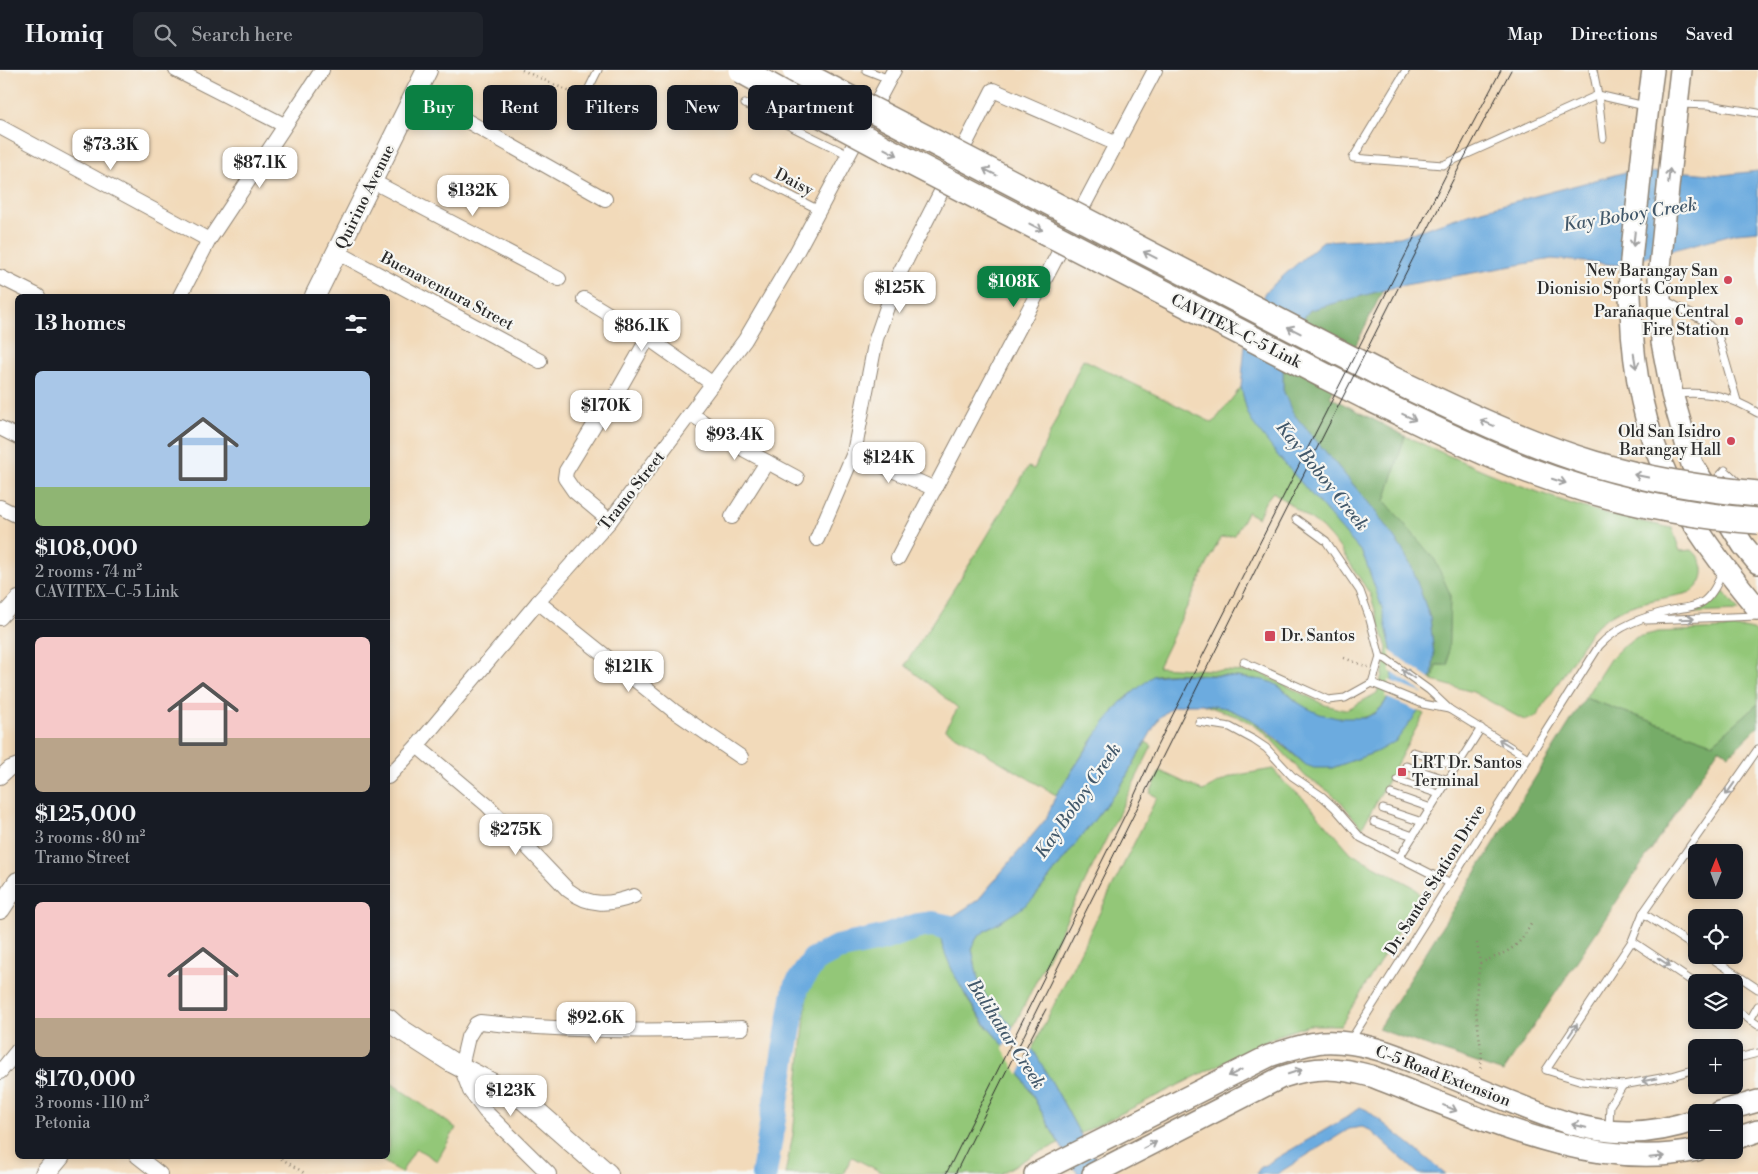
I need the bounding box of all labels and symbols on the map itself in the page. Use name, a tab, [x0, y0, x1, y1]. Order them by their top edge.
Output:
pin: $73.3K	[70, 128, 152, 171]
street label: Quirino Avenue	[331, 141, 399, 253]
pin: $87.1K	[219, 146, 301, 189]
one-way arrow	[884, 147, 899, 157]
street label: Daisy	[771, 164, 817, 200]
one-way arrow	[983, 167, 998, 177]
one-way arrow	[1664, 168, 1674, 184]
pin: $132K	[438, 174, 508, 217]
water label: Kay Boboy Creek	[1561, 193, 1699, 237]
one-way arrow	[1028, 222, 1043, 232]
one-way arrow	[1629, 231, 1638, 247]
street label: Buenaventura Street	[376, 247, 517, 335]
one-way arrow	[1143, 250, 1158, 259]
place label: New Barangay San Dionisio Sports Complex	[1537, 261, 1719, 299]
pin: $108K	[979, 266, 1049, 308]
pin: $125K	[865, 272, 935, 314]
marker: New Barangay San Dionisio Sports Complex	[1722, 274, 1734, 286]
street label: CAVITEX–C-5 Link	[1168, 290, 1306, 373]
place label: Parañaque Central Fire Station	[1594, 302, 1729, 340]
pin: $86.1K	[601, 310, 683, 352]
marker: Parañaque Central Fire Station	[1733, 315, 1745, 327]
one-way arrow	[1287, 325, 1302, 335]
one-way arrow	[1631, 353, 1641, 369]
pin: $170K	[571, 390, 641, 432]
one-way arrow	[1401, 413, 1416, 422]
water label: Kay Boboy Creek	[1270, 416, 1374, 536]
pin: $93.4K	[694, 418, 776, 461]
one-way arrow	[1480, 418, 1495, 428]
place label: Old San Isidro Barangay Hall	[1618, 422, 1721, 460]
marker: Old San Isidro Barangay Hall	[1725, 435, 1737, 447]
pin: $124K	[854, 442, 924, 484]
street label: Tramo Street	[595, 447, 669, 535]
one-way arrow	[1633, 471, 1649, 480]
one-way arrow	[1550, 476, 1566, 486]
one-way arrow	[1679, 615, 1695, 624]
place label: Dr. Santos	[1281, 626, 1355, 646]
marker: Dr. Santos	[1263, 629, 1277, 643]
pin: $121K	[594, 650, 664, 693]
one-way arrow	[1401, 669, 1415, 679]
one-way arrow	[1498, 738, 1512, 748]
water label: Kay Boboy Creek	[1030, 739, 1126, 863]
place label: LRT Dr. Santos Terminal	[1412, 753, 1522, 791]
marker: LRT Dr. Santos Terminal	[1396, 766, 1408, 778]
one-way arrow	[1725, 782, 1735, 796]
street label: Dr. Santos Station Drive	[1380, 801, 1490, 959]
pin: $275K	[481, 814, 551, 856]
north arrow	[1688, 844, 1742, 899]
one-way arrow	[1657, 957, 1671, 968]
water label: Balihatar Creek	[961, 974, 1050, 1093]
pin: $92.6K	[555, 1002, 637, 1044]
one-way arrow	[1568, 1023, 1578, 1037]
street label: C-5 Road Extension	[1372, 1041, 1514, 1111]
one-way arrow	[1287, 1067, 1303, 1077]
one-way arrow	[1228, 1069, 1243, 1078]
pin: $123K	[476, 1074, 546, 1117]
one-way arrow	[1641, 1076, 1657, 1086]
one-way arrow	[1443, 1104, 1458, 1113]
one-way arrow	[1572, 1121, 1588, 1130]
one-way arrow	[1142, 1140, 1157, 1149]
one-way arrow	[1649, 1152, 1665, 1162]

